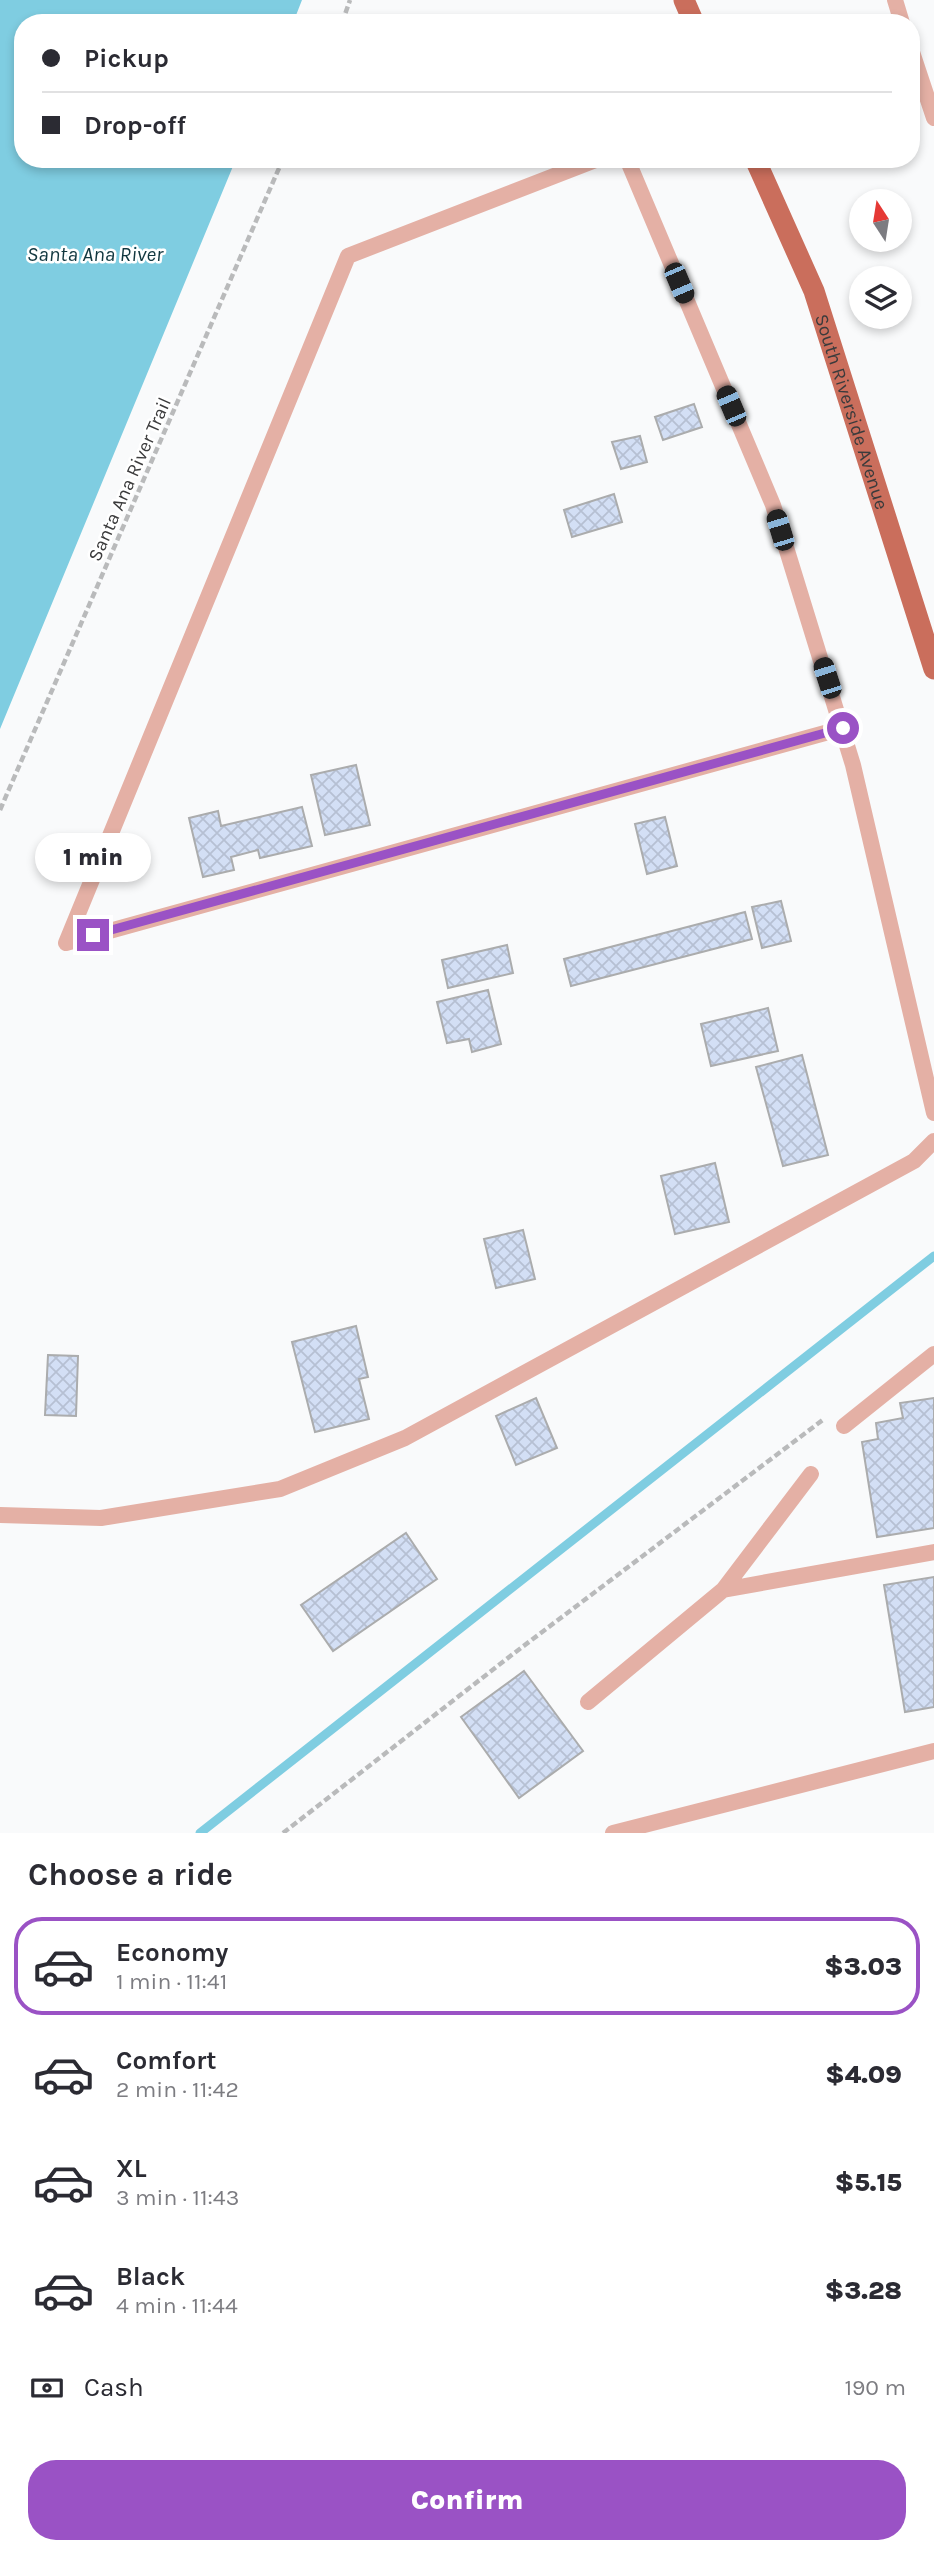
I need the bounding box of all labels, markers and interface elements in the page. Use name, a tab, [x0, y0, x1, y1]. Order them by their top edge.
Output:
text: Pickup	[84, 43, 169, 74]
text: Drop-off	[84, 110, 186, 141]
north arrow	[849, 189, 912, 252]
map controls	[849, 189, 912, 329]
water label: Santa Ana River	[27, 242, 164, 266]
car	[662, 260, 697, 306]
button: layers	[849, 266, 912, 329]
street label: South Riverside Avenue	[810, 311, 893, 512]
car	[714, 383, 749, 429]
street label: Santa Ana River Trail	[84, 394, 176, 565]
car	[764, 507, 797, 553]
car	[811, 655, 844, 701]
route start	[827, 712, 859, 744]
callout: 1 min	[35, 834, 151, 883]
text: 1 min	[63, 844, 123, 871]
route end	[77, 919, 109, 951]
text: Choose a ride	[28, 1856, 233, 1893]
icon: car	[32, 1935, 95, 1998]
text: Economy	[116, 1937, 228, 1968]
text: $3.03	[824, 1951, 902, 1982]
text: 1 min · 11:41	[116, 1968, 227, 1995]
icon: car	[32, 2043, 95, 2106]
text: Comfort	[116, 2045, 217, 2076]
text: $4.09	[825, 2059, 902, 2090]
text: 2 min · 11:42	[116, 2076, 239, 2103]
icon: car	[32, 2151, 95, 2214]
text: XL	[116, 2153, 147, 2184]
text: $5.15	[835, 2167, 902, 2198]
text: 3 min · 11:43	[116, 2184, 239, 2211]
icon: car	[32, 2259, 95, 2322]
text: Black	[116, 2261, 185, 2292]
text: $3.28	[825, 2275, 902, 2306]
text: 4 min · 11:44	[116, 2292, 238, 2319]
icon: cash	[28, 2369, 66, 2407]
text: Cash	[84, 2372, 144, 2403]
text: 190 m	[844, 2374, 906, 2401]
button: Confirm	[28, 2460, 906, 2540]

